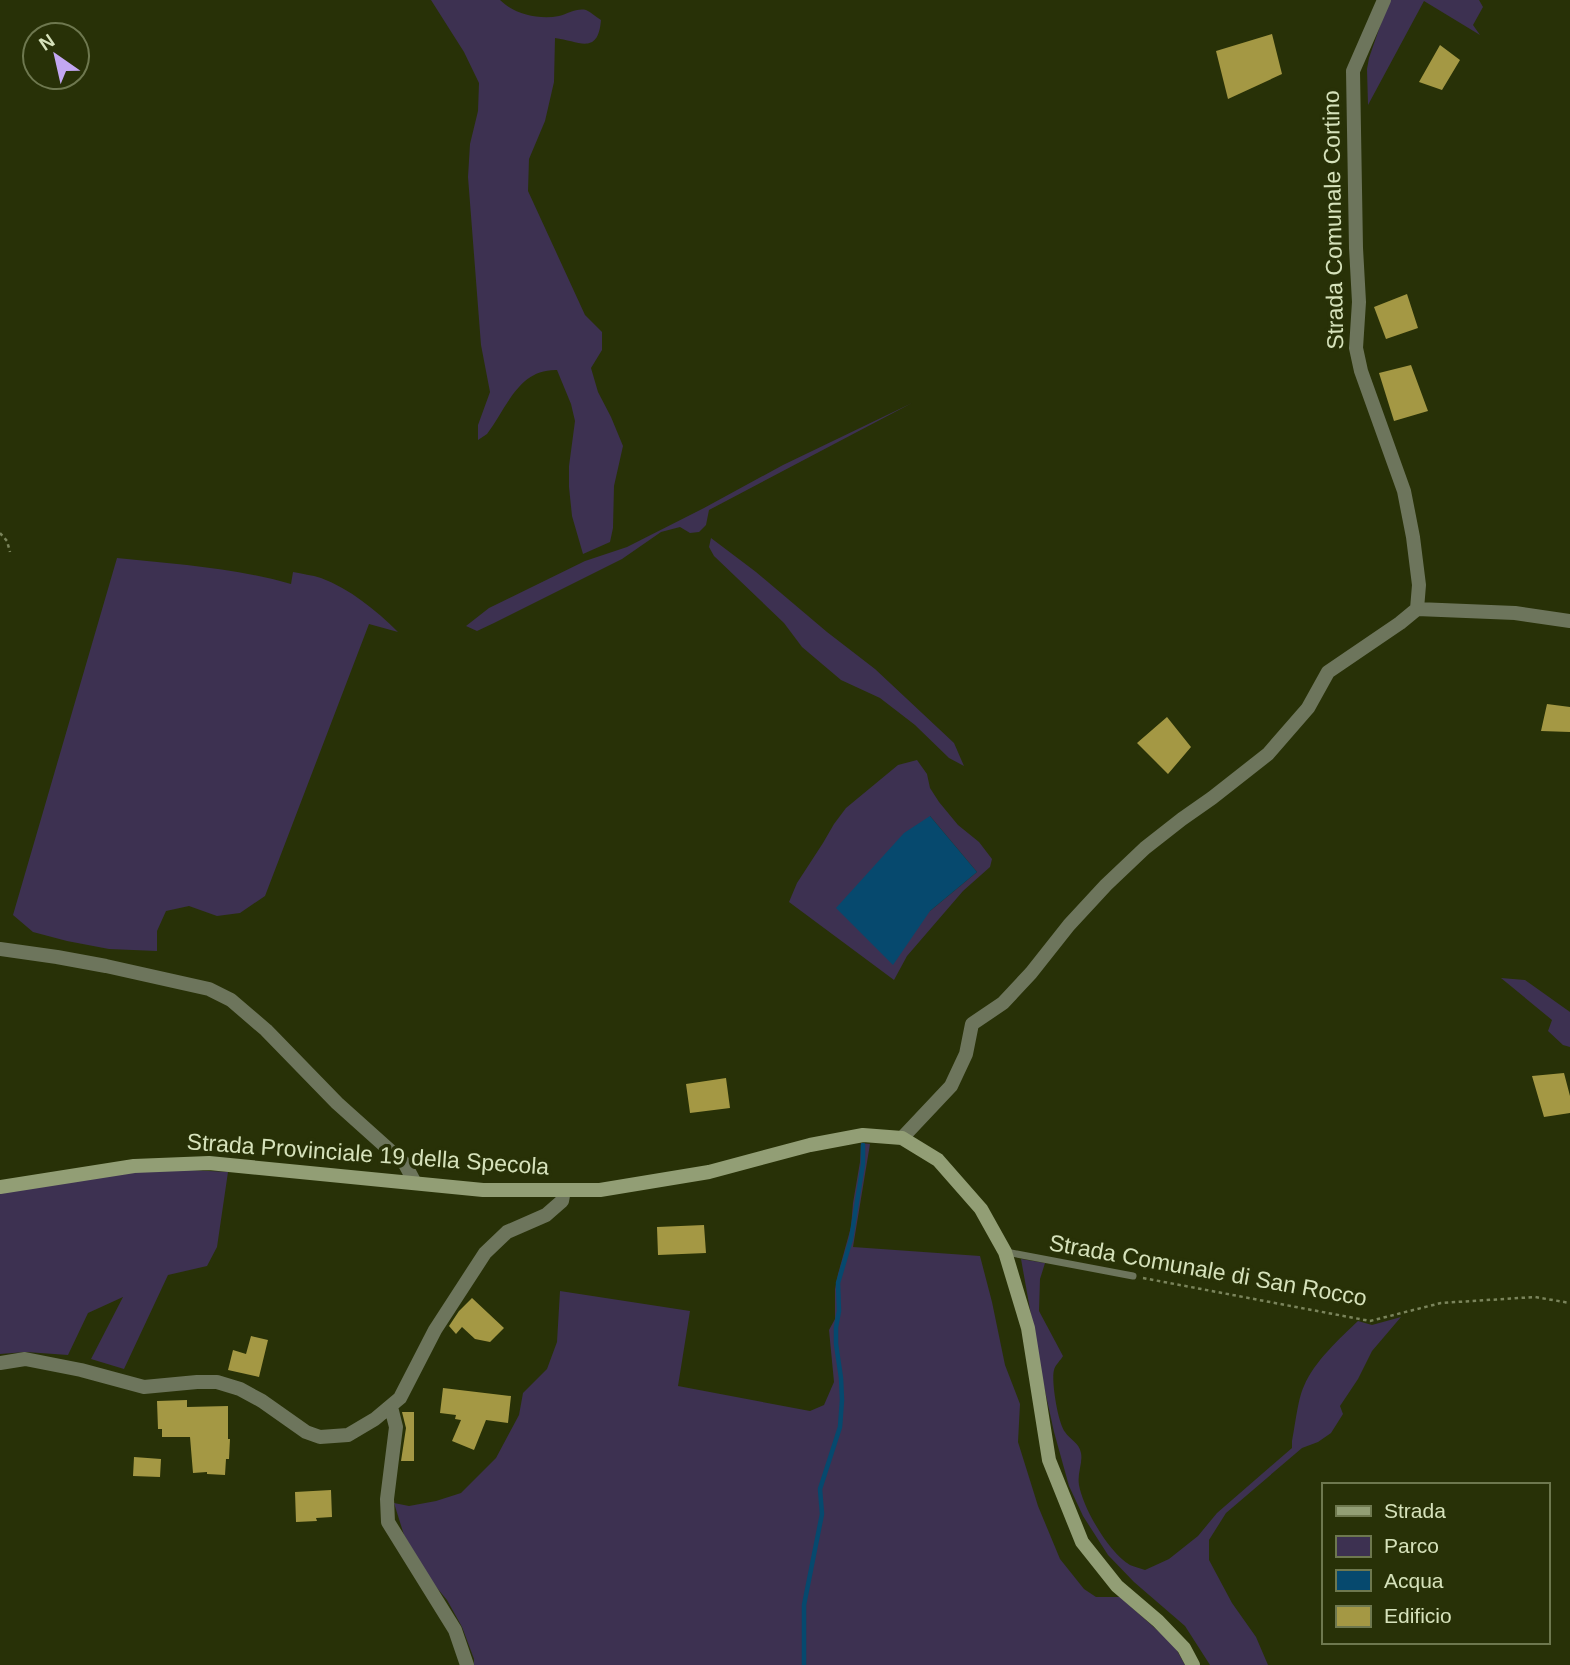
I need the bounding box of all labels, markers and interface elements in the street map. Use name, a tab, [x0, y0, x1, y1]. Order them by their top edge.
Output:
north arrow	[21, 21, 91, 91]
text: N	[35, 30, 58, 55]
street label: Strada Comunale Cortino	[1318, 90, 1348, 350]
street label: Strada Provinciale 19 della Specola	[186, 1128, 550, 1180]
street label: Strada Comunale di San Rocco	[1047, 1229, 1369, 1311]
legend	[1322, 1483, 1549, 1644]
text: Strada	[1384, 1499, 1446, 1522]
text: Parco	[1384, 1534, 1439, 1557]
text: Acqua	[1384, 1569, 1444, 1592]
text: Edificio	[1384, 1604, 1452, 1627]

